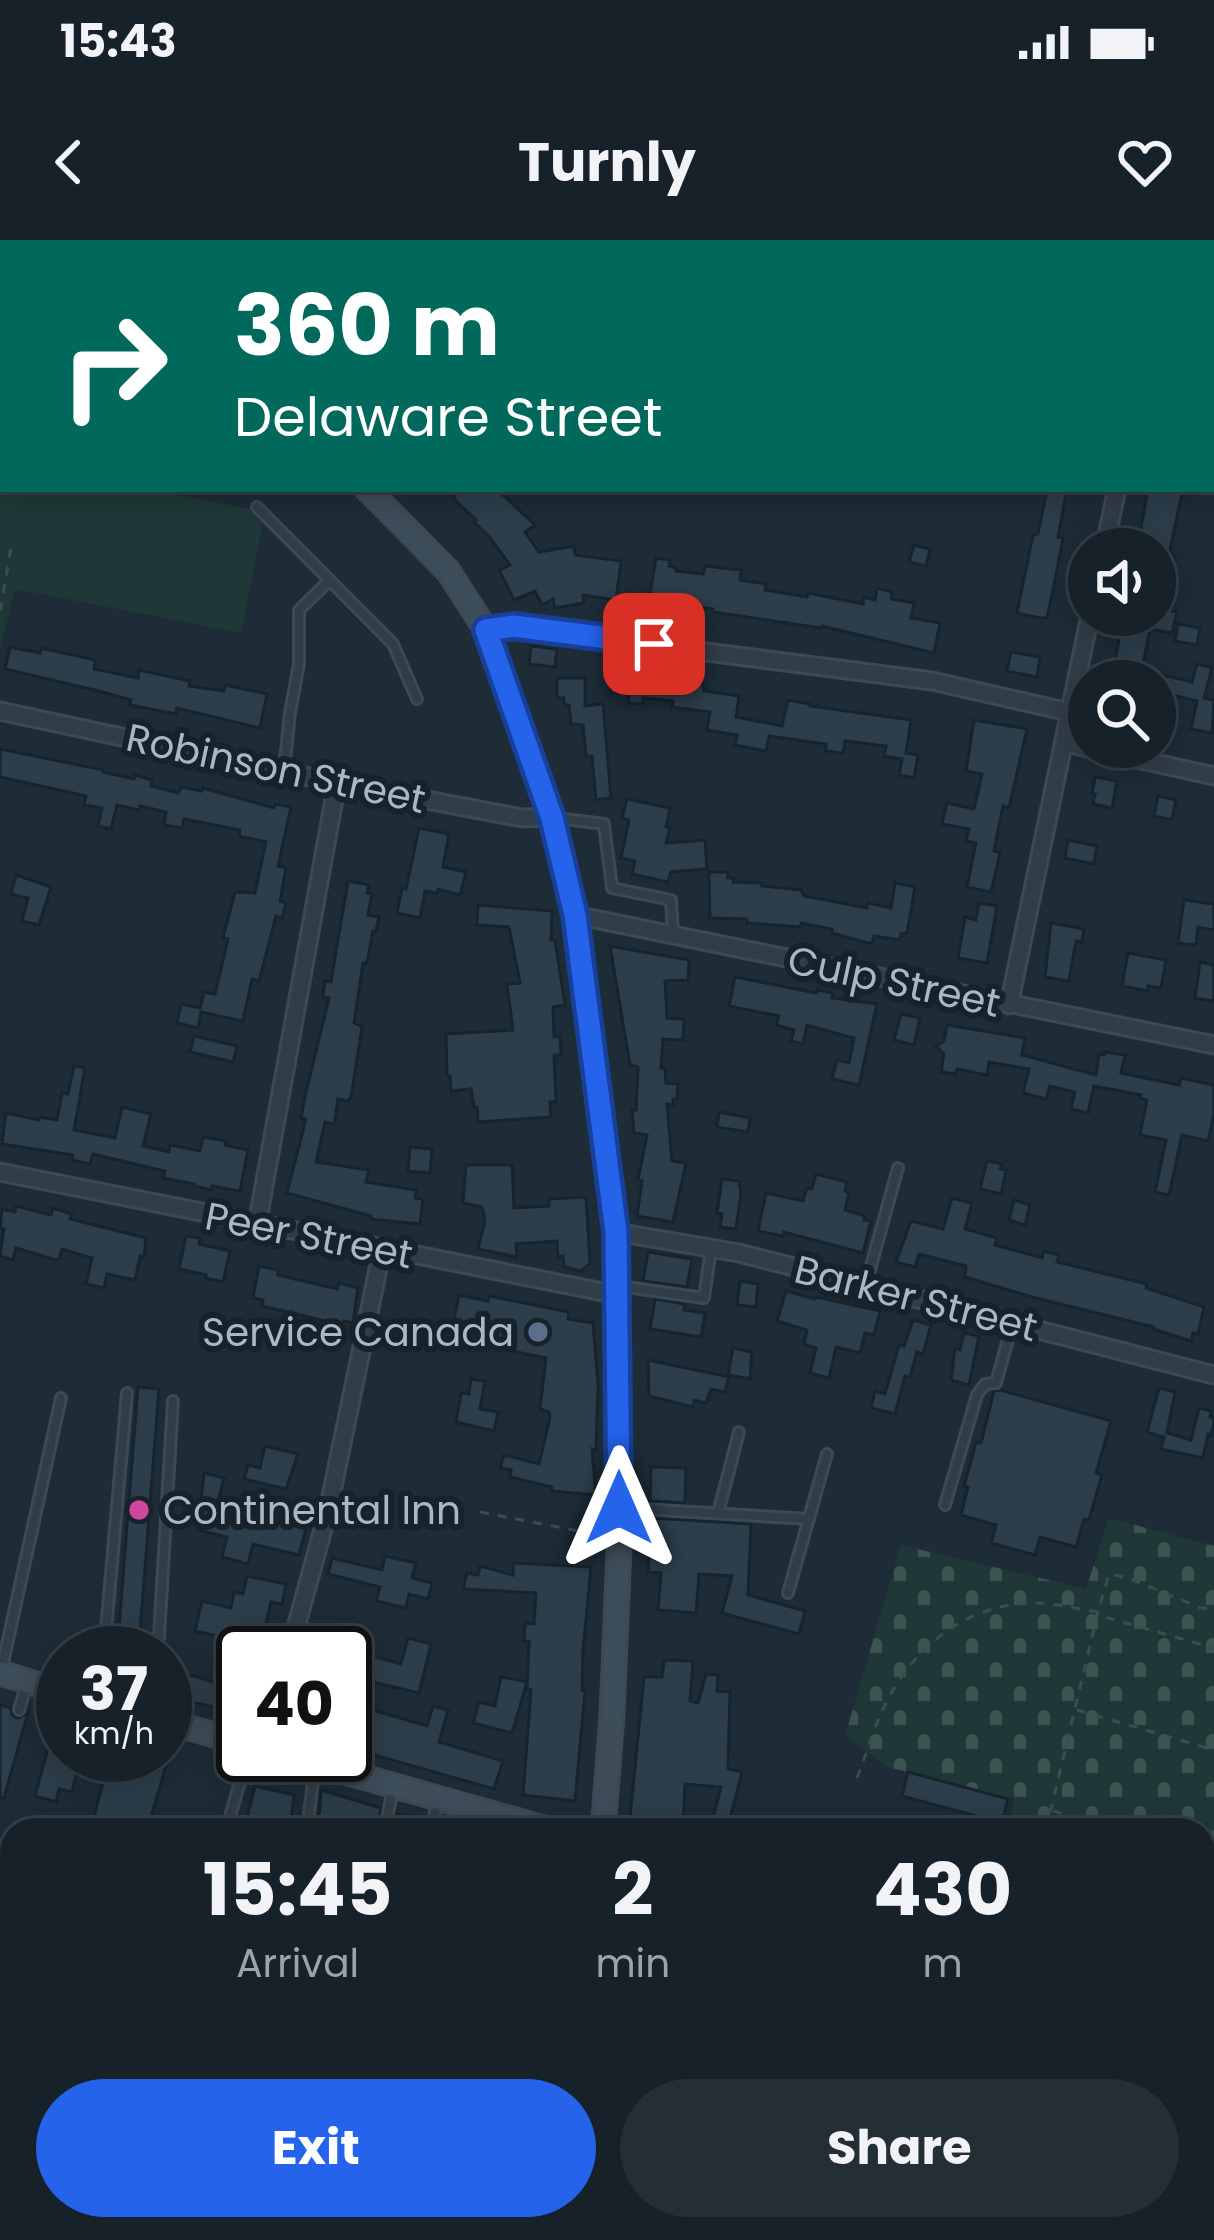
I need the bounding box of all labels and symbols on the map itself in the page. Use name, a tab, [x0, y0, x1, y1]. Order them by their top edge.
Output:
pin	[603, 593, 705, 695]
street label: Robinson Street	[121, 710, 431, 827]
street label: Culp Street	[783, 932, 1005, 1031]
street label: Peer Street	[201, 1188, 417, 1283]
street label: Barker Street	[789, 1242, 1043, 1355]
place label: Service Canada	[202, 1305, 514, 1360]
marker: Service Canada	[525, 1319, 551, 1345]
position arrow	[556, 1445, 682, 1571]
place label: Continental Inn	[163, 1483, 461, 1538]
marker: Continental Inn	[126, 1497, 152, 1523]
speed limit sign: 40	[216, 1626, 372, 1782]

